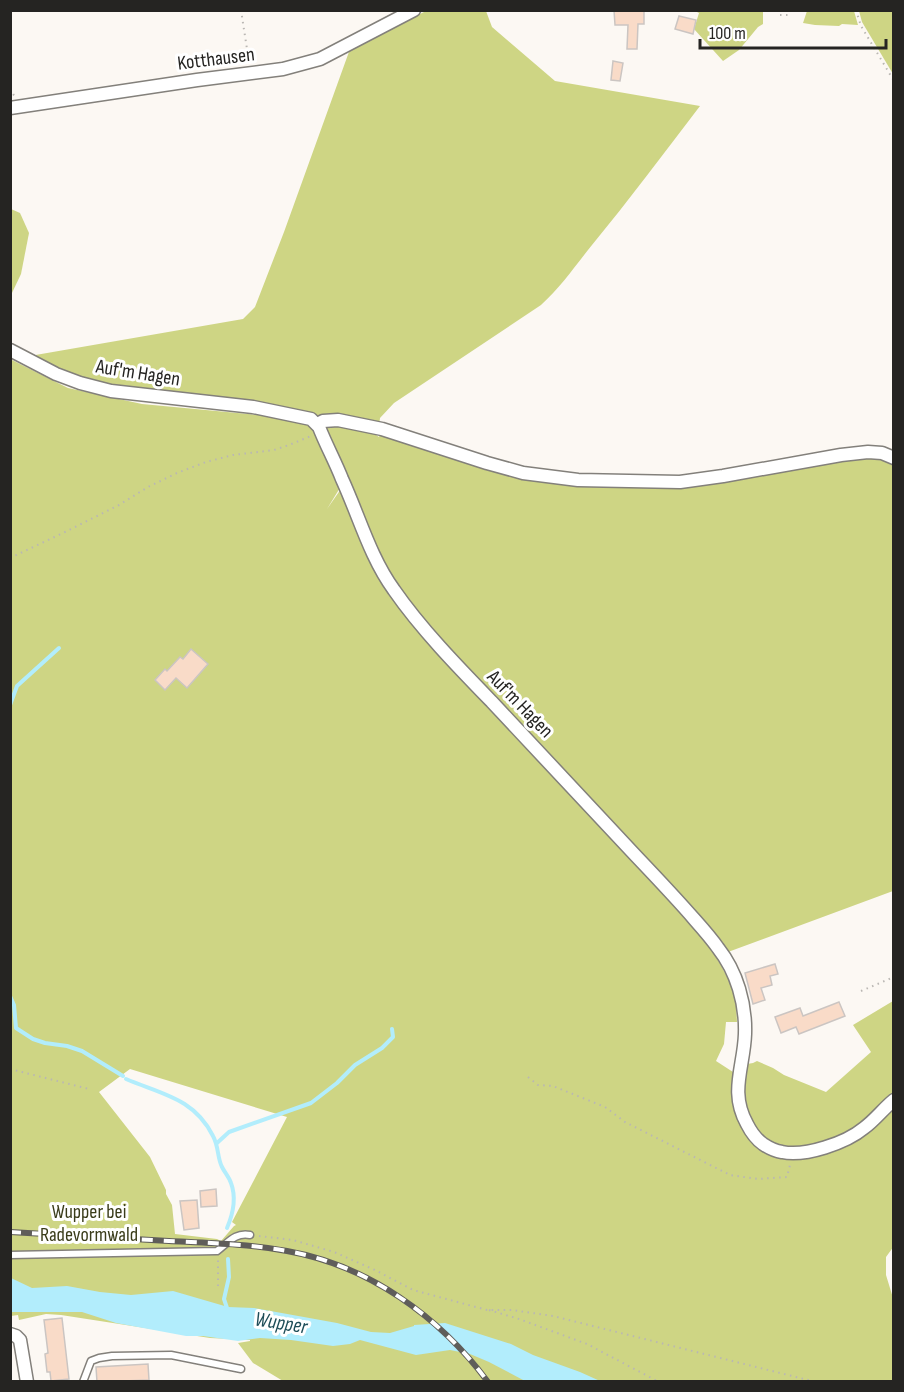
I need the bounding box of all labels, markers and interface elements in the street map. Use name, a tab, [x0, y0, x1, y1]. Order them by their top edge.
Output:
scale bar	[700, 12, 886, 50]
text: 100 m	[709, 23, 746, 44]
street label: Kotthausen	[176, 42, 256, 76]
street label: Auf'm Hagen	[93, 354, 182, 391]
street label: Auf'm Hagen	[481, 665, 558, 743]
park label: Wupper bei Radevormwald	[40, 1200, 138, 1247]
water label: Wupper	[253, 1307, 310, 1340]

